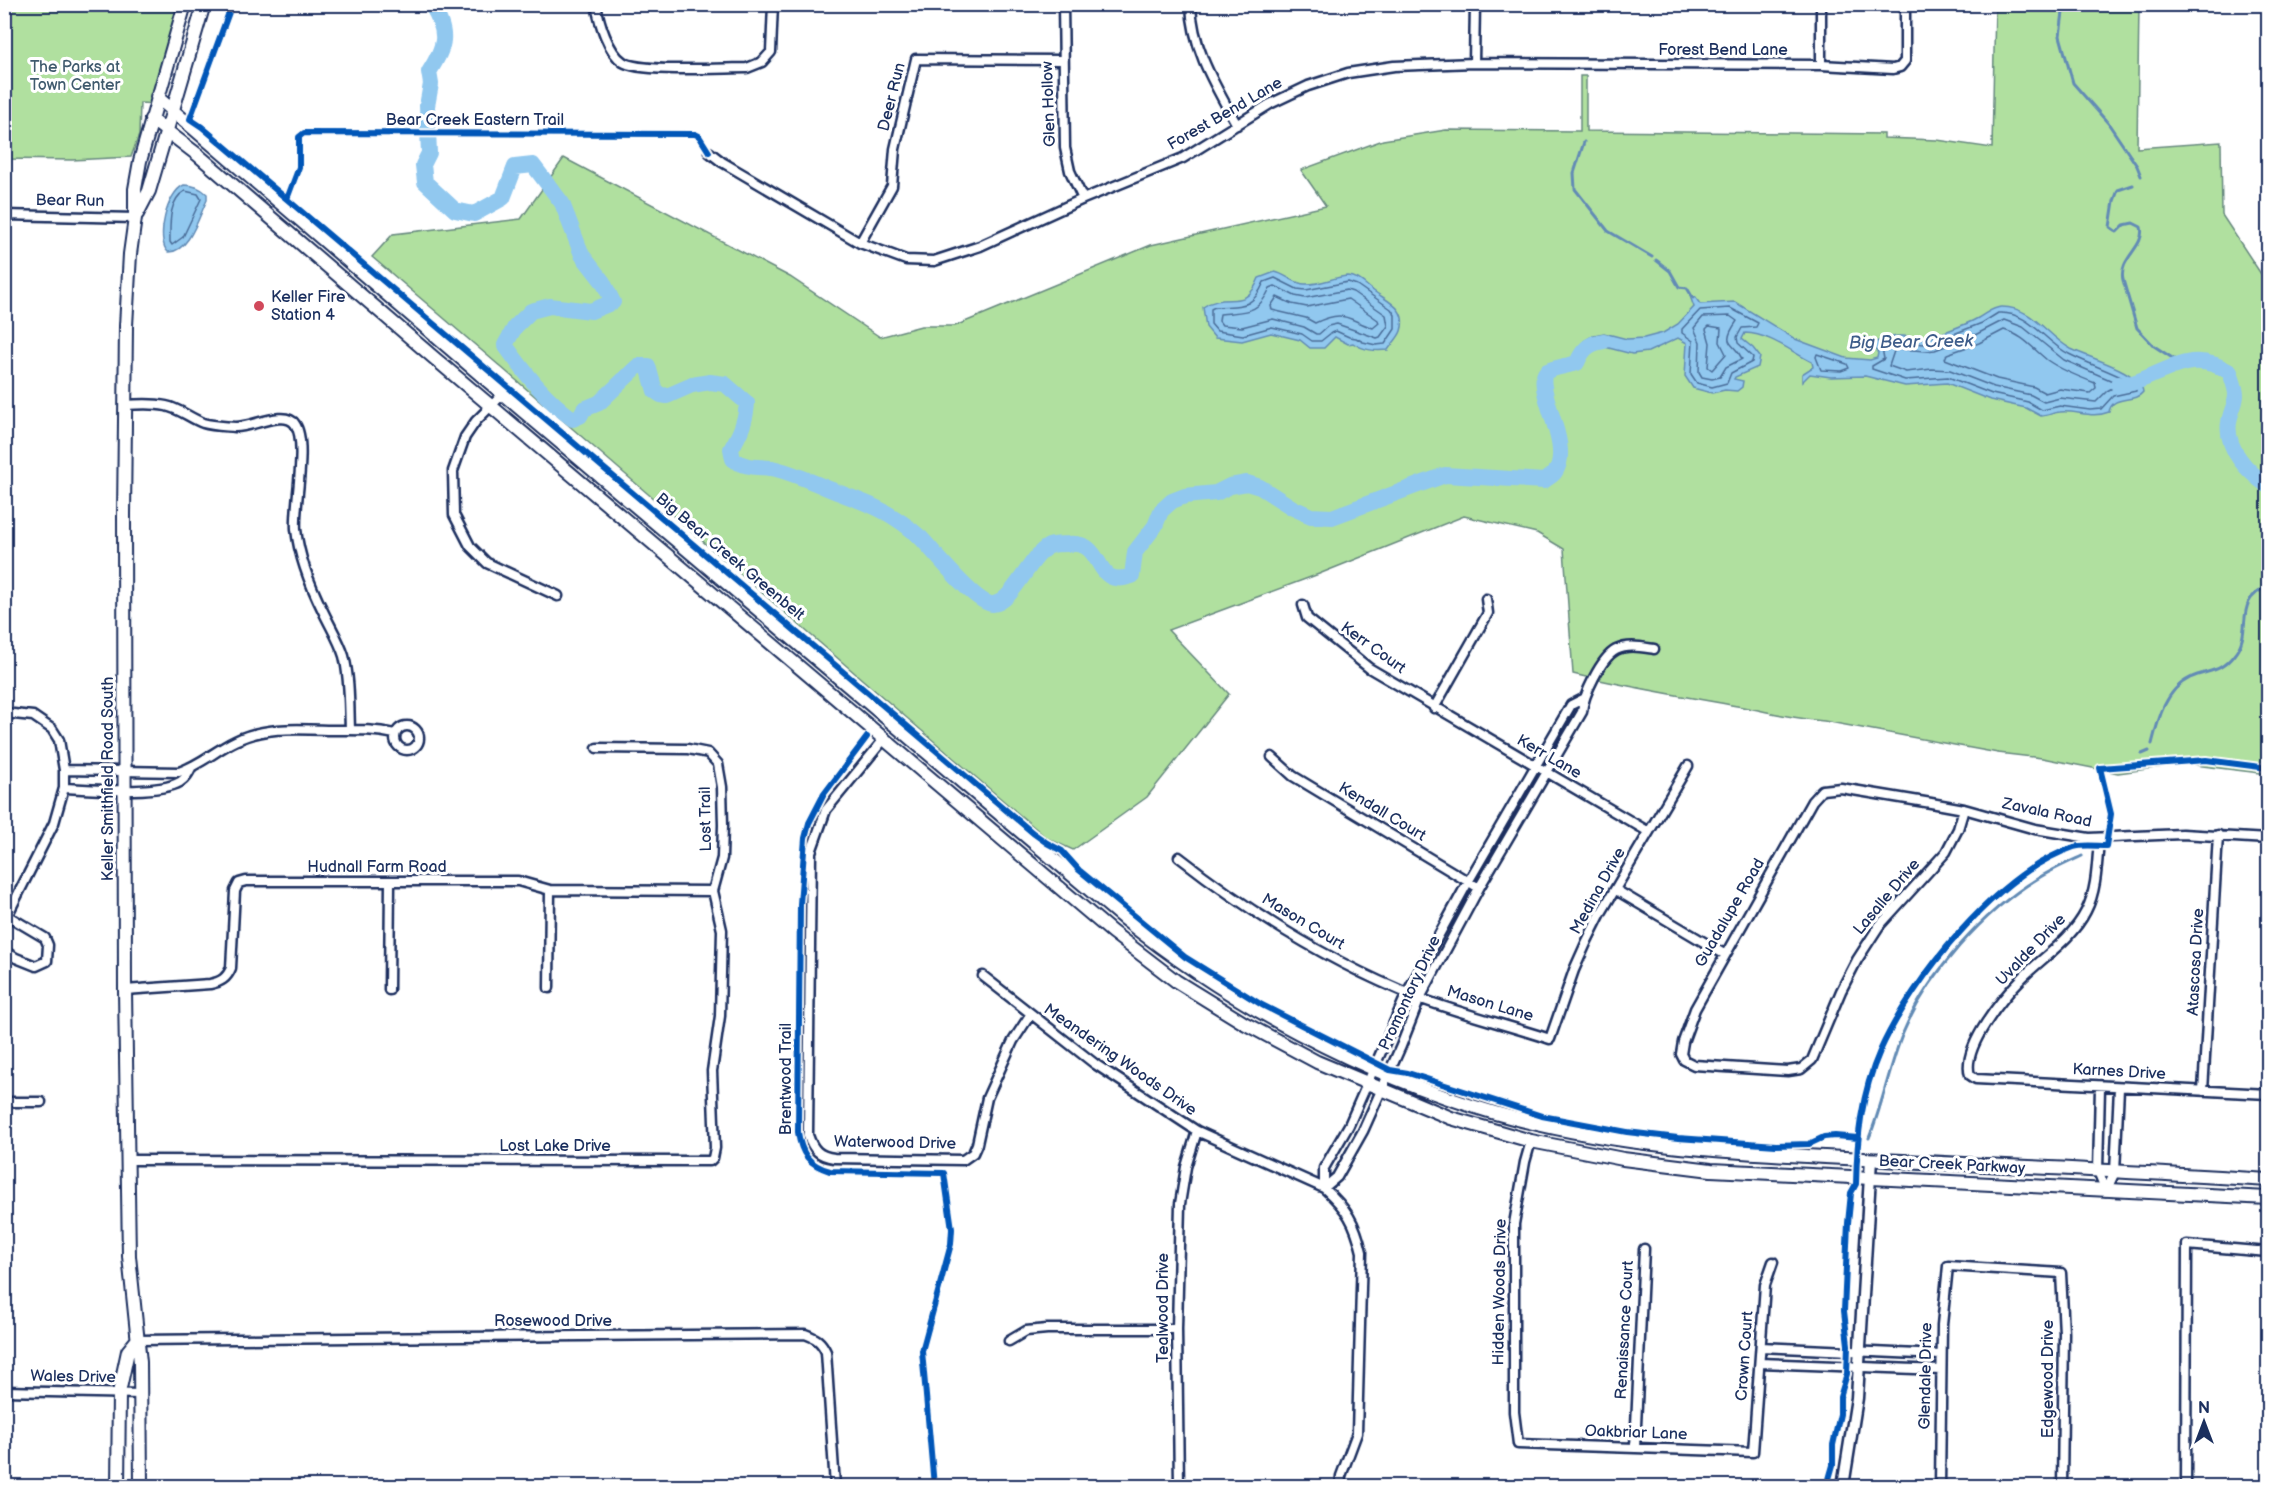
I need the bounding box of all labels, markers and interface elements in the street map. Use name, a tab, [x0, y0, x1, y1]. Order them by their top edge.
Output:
street label: Forest Bend Lane	[1658, 41, 1788, 60]
park label: The Parks at Town Center	[30, 58, 121, 95]
street label: Deer Run	[874, 61, 910, 133]
street label: Glen Hollow	[1038, 61, 1060, 147]
street label: Forest Bend Lane	[1164, 73, 1286, 155]
street label: Bear Creek Eastern Trail	[386, 111, 564, 130]
street label: Bear Run	[35, 191, 105, 211]
place label: Keller Fire Station 4	[271, 288, 346, 325]
marker: Keller Fire Station 4	[252, 299, 266, 313]
water label: Big Bear Creek	[1849, 330, 1975, 354]
street label: Big Bear Creek Greenbelt	[652, 489, 808, 625]
street label: Kerr Court	[1337, 618, 1409, 678]
street label: Keller Smithfield Road South	[99, 677, 118, 881]
street label: Kerr Lane	[1513, 731, 1585, 783]
street label: Kendall Court	[1335, 779, 1429, 846]
street label: Lost Trail	[696, 786, 716, 852]
street label: Zavala Road	[2000, 794, 2093, 832]
street label: Medina Drive	[1566, 844, 1630, 938]
street label: Guadalupe Road	[1691, 855, 1769, 971]
street label: Lasalle Drive	[1850, 855, 1925, 939]
street label: Hudnall Farm Road	[307, 858, 447, 877]
street label: Mason Court	[1258, 890, 1348, 954]
street label: Atascosa Drive	[2184, 907, 2208, 1016]
street label: Uvalde Drive	[1992, 910, 2070, 990]
street label: Promontory Drive	[1375, 932, 1445, 1053]
street label: Mason Lane	[1444, 982, 1536, 1026]
street label: Meandering Woods Drive	[1040, 1000, 1201, 1120]
street label: Brentwood Trail	[777, 1023, 796, 1135]
street label: Karnes Drive	[2072, 1060, 2167, 1084]
street label: Waterwood Drive	[834, 1132, 957, 1154]
street label: Lost Lake Drive	[499, 1137, 611, 1156]
street label: Bear Creek Parkway	[1878, 1152, 2026, 1178]
street label: Hidden Woods Drive	[1489, 1218, 1511, 1366]
street label: Tealwood Drive	[1154, 1253, 1173, 1363]
street label: Renaissance Court	[1612, 1260, 1638, 1400]
street label: Crown Court	[1732, 1310, 1758, 1402]
street label: Rosewood Drive	[494, 1312, 612, 1331]
street label: Edgewood Drive	[2039, 1319, 2058, 1438]
street label: Glendale Drive	[1916, 1322, 1936, 1430]
street label: Wales Drive	[30, 1367, 116, 1387]
north arrow	[2174, 1392, 2234, 1452]
text: N	[2198, 1399, 2210, 1418]
street label: Oakbriar Lane	[1584, 1422, 1688, 1444]

